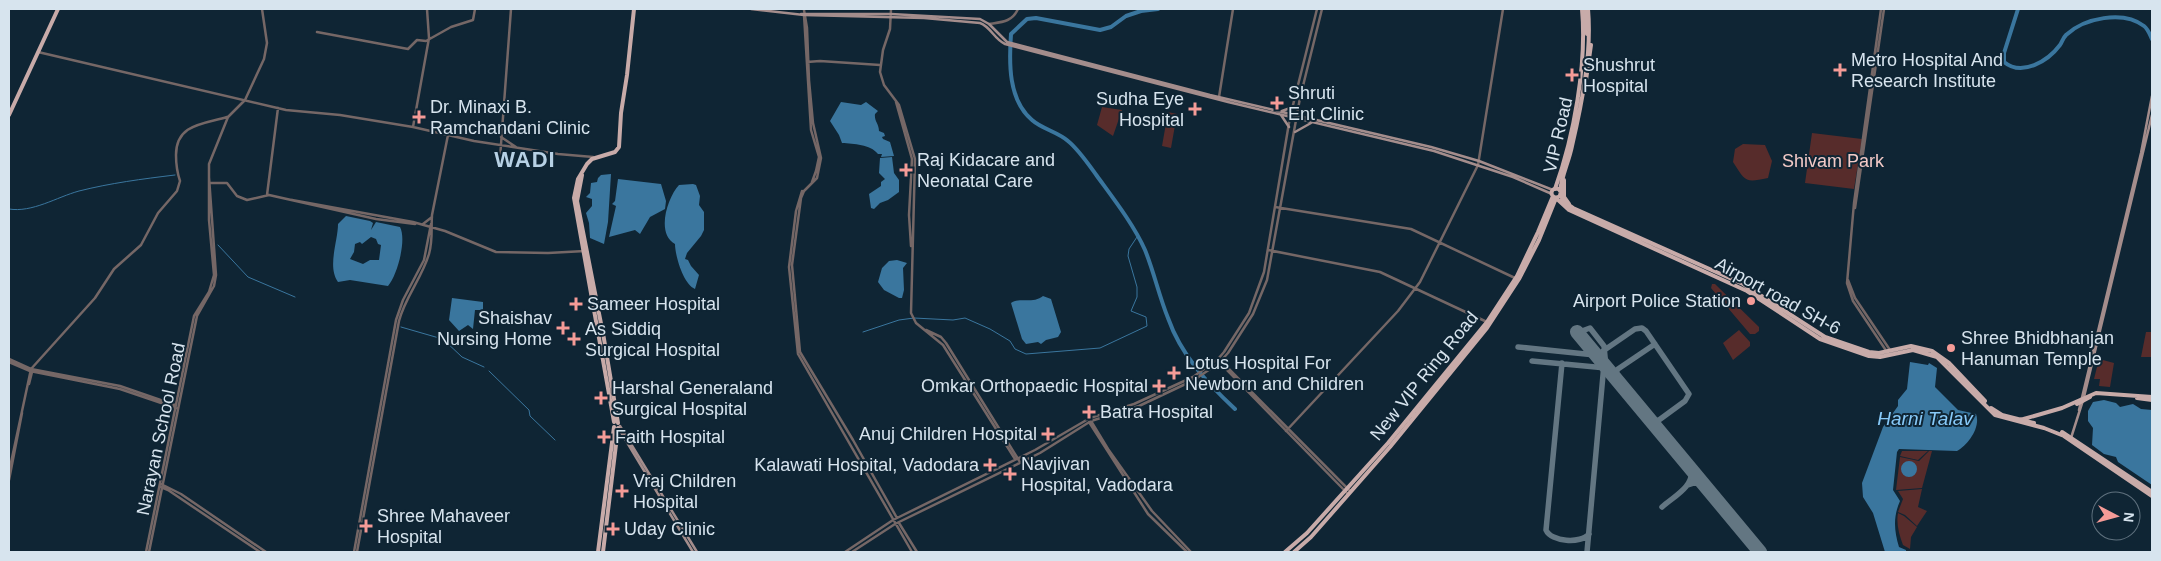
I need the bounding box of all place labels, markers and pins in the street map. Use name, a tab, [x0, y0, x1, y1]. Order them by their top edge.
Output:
place label: Metro Hospital And Research Institute	[1851, 50, 2003, 91]
place label: Shushrut Hospital	[1583, 55, 1655, 96]
marker: Metro Hospital And Research Institute	[1833, 63, 1847, 77]
marker: Shushrut Hospital	[1565, 68, 1579, 82]
place label: Shruti Ent Clinic	[1288, 83, 1364, 124]
place label: Sudha Eye Hospital	[1096, 89, 1184, 130]
marker: Shruti Ent Clinic	[1270, 96, 1284, 110]
place label: Dr. Minaxi B. Ramchandani Clinic	[430, 97, 590, 138]
marker: Sudha Eye Hospital	[1188, 102, 1202, 116]
marker: Dr. Minaxi B. Ramchandani Clinic	[412, 110, 426, 124]
place label: Raj Kidacare and Neonatal Care	[917, 150, 1055, 191]
marker: Raj Kidacare and Neonatal Care	[899, 163, 913, 177]
place label: Airport Police Station	[1573, 291, 1741, 311]
place label: Sameer Hospital	[587, 294, 720, 314]
marker: Airport Police Station	[1745, 295, 1757, 307]
marker: Sameer Hospital	[569, 297, 583, 311]
place label: Shaishav Nursing Home	[437, 308, 552, 349]
place label: As Siddiq Surgical Hospital	[585, 319, 720, 360]
marker: Shaishav Nursing Home	[556, 321, 570, 335]
place label: Shree Bhidbhanjan Hanuman Temple	[1961, 328, 2114, 369]
marker: As Siddiq Surgical Hospital	[567, 332, 581, 346]
marker: Shree Bhidbhanjan Hanuman Temple	[1945, 342, 1957, 354]
place label: Lotus Hospital For Newborn and Children	[1185, 353, 1364, 394]
marker: Lotus Hospital For Newborn and Children	[1167, 366, 1181, 380]
place label: Omkar Orthopaedic Hospital	[921, 376, 1148, 396]
place label: Harshal Generaland Surgical Hospital	[612, 378, 773, 419]
marker: Omkar Orthopaedic Hospital	[1152, 379, 1166, 393]
marker: Harshal Generaland Surgical Hospital	[594, 391, 608, 405]
place label: Batra Hospital	[1100, 402, 1213, 422]
marker: Batra Hospital	[1082, 405, 1096, 419]
place label: Anuj Children Hospital	[859, 424, 1037, 444]
place label: Faith Hospital	[615, 427, 725, 447]
marker: Anuj Children Hospital	[1041, 427, 1055, 441]
marker: Faith Hospital	[597, 430, 611, 444]
place label: Navjivan Hospital, Vadodara	[1021, 454, 1174, 495]
place label: Kalawati Hospital, Vadodara	[754, 455, 980, 475]
marker: Kalawati Hospital, Vadodara	[983, 458, 997, 472]
marker: Navjivan Hospital, Vadodara	[1003, 467, 1017, 481]
place label: Vraj Children Hospital	[633, 471, 736, 512]
marker: Vraj Children Hospital	[615, 484, 629, 498]
place label: Shree Mahaveer Hospital	[377, 506, 510, 547]
marker: Shree Mahaveer Hospital	[359, 519, 373, 533]
place label: Uday Clinic	[624, 519, 715, 539]
marker: Uday Clinic	[606, 522, 620, 536]

